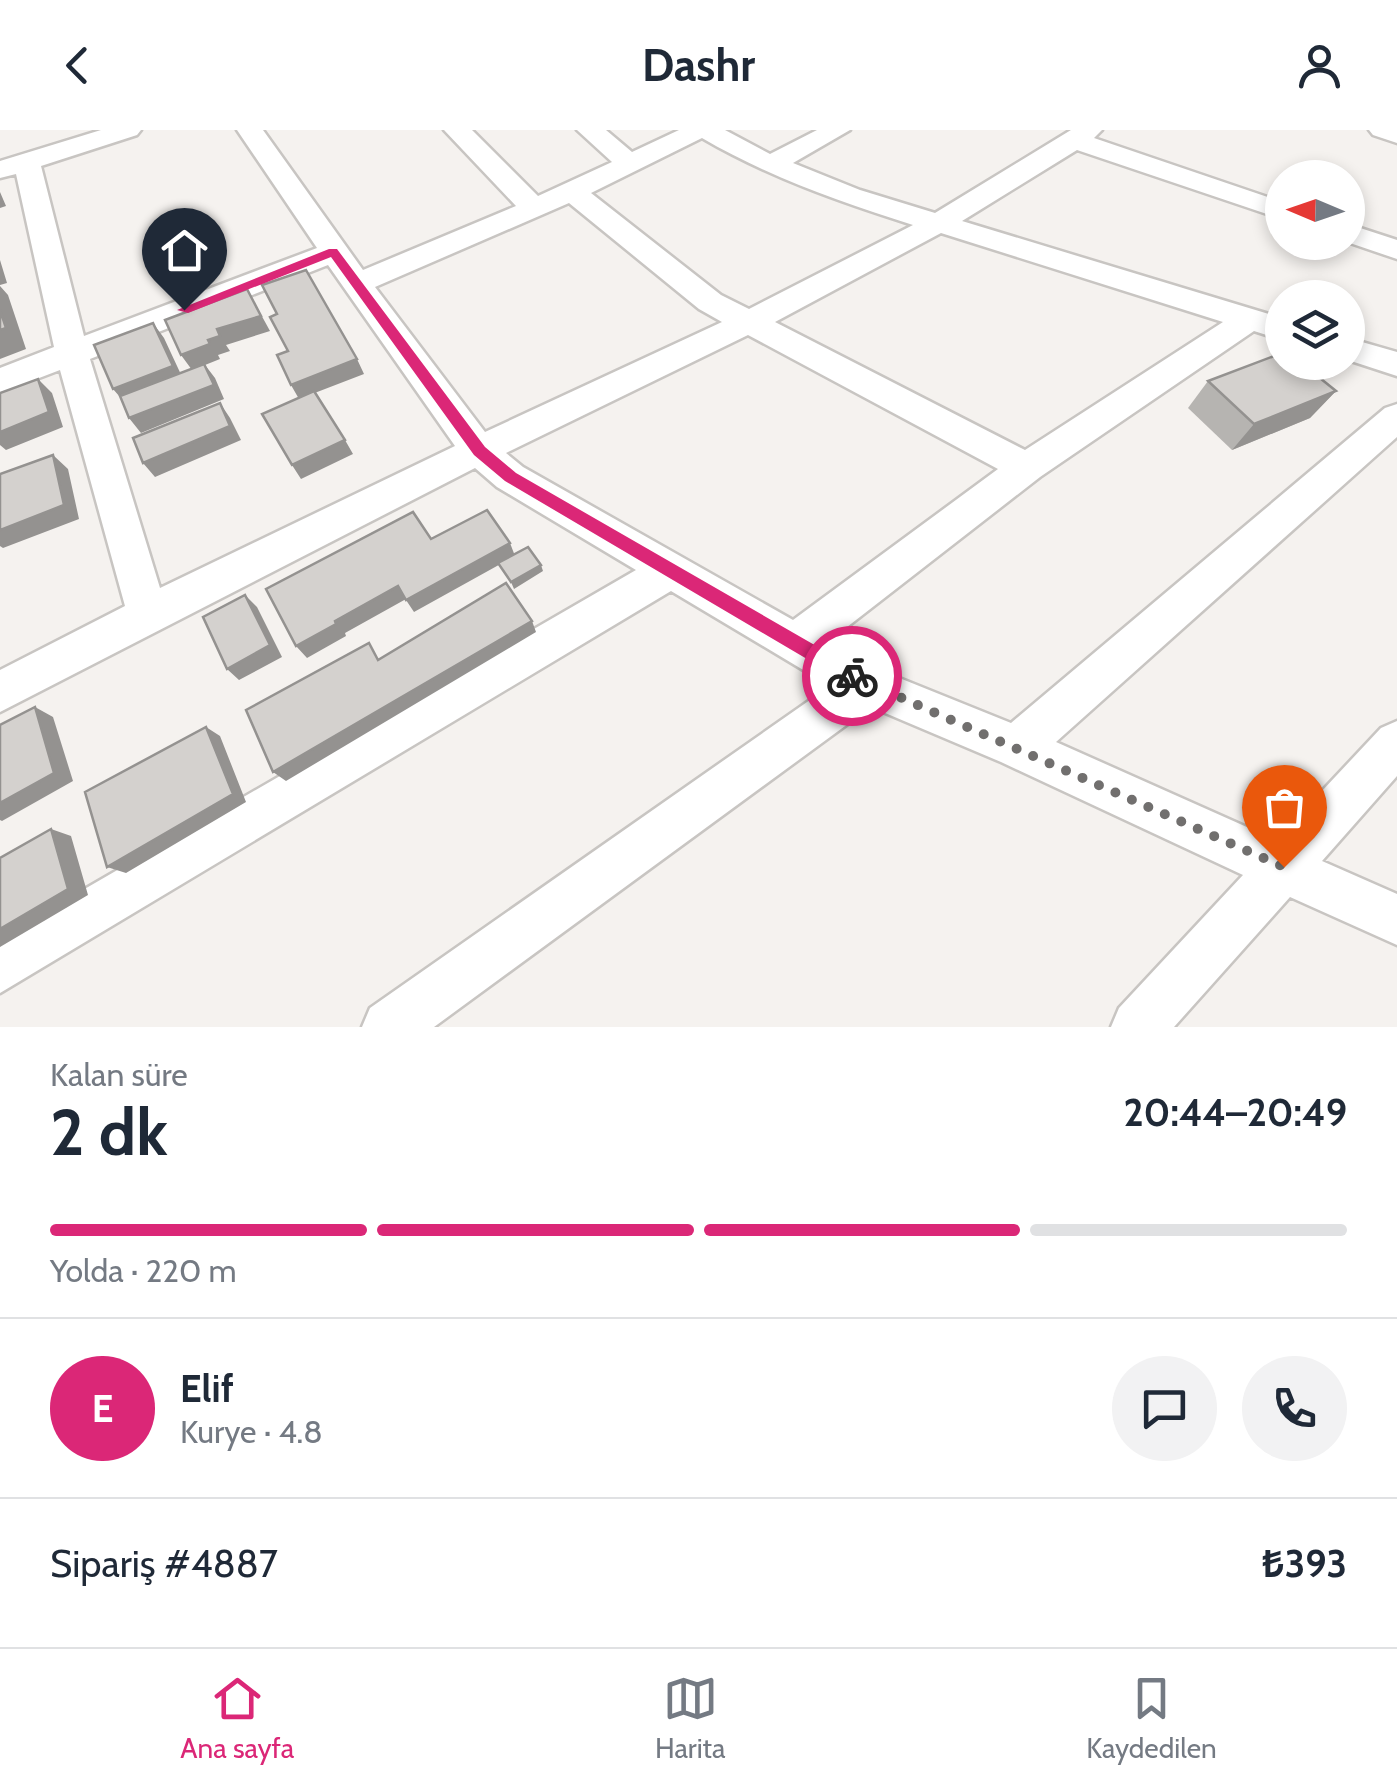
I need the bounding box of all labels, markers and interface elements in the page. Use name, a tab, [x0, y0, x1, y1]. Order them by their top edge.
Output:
icon: back	[50, 38, 105, 93]
text: Dashr	[642, 38, 755, 92]
icon: person	[1292, 38, 1347, 93]
north arrow	[1265, 160, 1365, 260]
map controls	[1265, 160, 1365, 380]
pin	[142, 208, 227, 311]
icon: home	[157, 223, 212, 278]
button: layers	[1265, 280, 1365, 380]
courier	[802, 626, 902, 726]
icon: bike	[825, 649, 880, 704]
pin	[1242, 765, 1327, 868]
icon: bag	[1257, 780, 1312, 835]
text: Kalan süre	[50, 1055, 188, 1094]
text: 20:44–20:49	[1124, 1089, 1347, 1136]
text: 2 dk	[50, 1092, 168, 1171]
text: Yolda · 220 m	[50, 1251, 237, 1290]
button: chat	[1112, 1356, 1217, 1461]
button: phone	[1242, 1356, 1347, 1461]
text: Elif	[180, 1365, 234, 1412]
text: E	[92, 1385, 113, 1432]
text: Kurye · 4.8	[180, 1412, 323, 1451]
text: Sipariş #4887	[50, 1540, 278, 1587]
text: ₺393	[1262, 1540, 1347, 1587]
tab: Ana sayfa	[180, 1671, 294, 1765]
tab: Harita	[655, 1671, 726, 1765]
tab: Kaydedilen	[1086, 1671, 1217, 1765]

